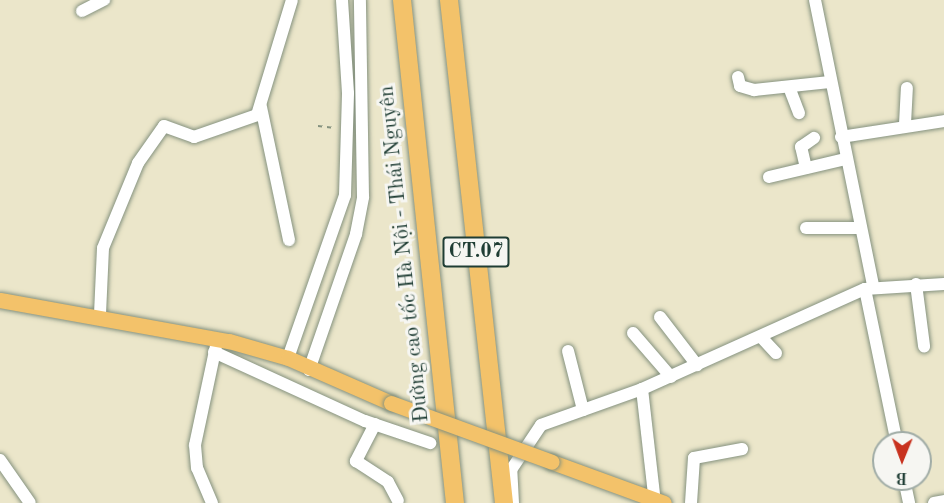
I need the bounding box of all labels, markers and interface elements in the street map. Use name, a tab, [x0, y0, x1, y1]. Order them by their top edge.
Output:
street label: Đường cao tốc Hà Nội - Thái Nguyên	[375, 84, 435, 424]
road number: CT.07	[442, 235, 510, 269]
north arrow	[872, 431, 932, 491]
text: B	[896, 469, 908, 485]

